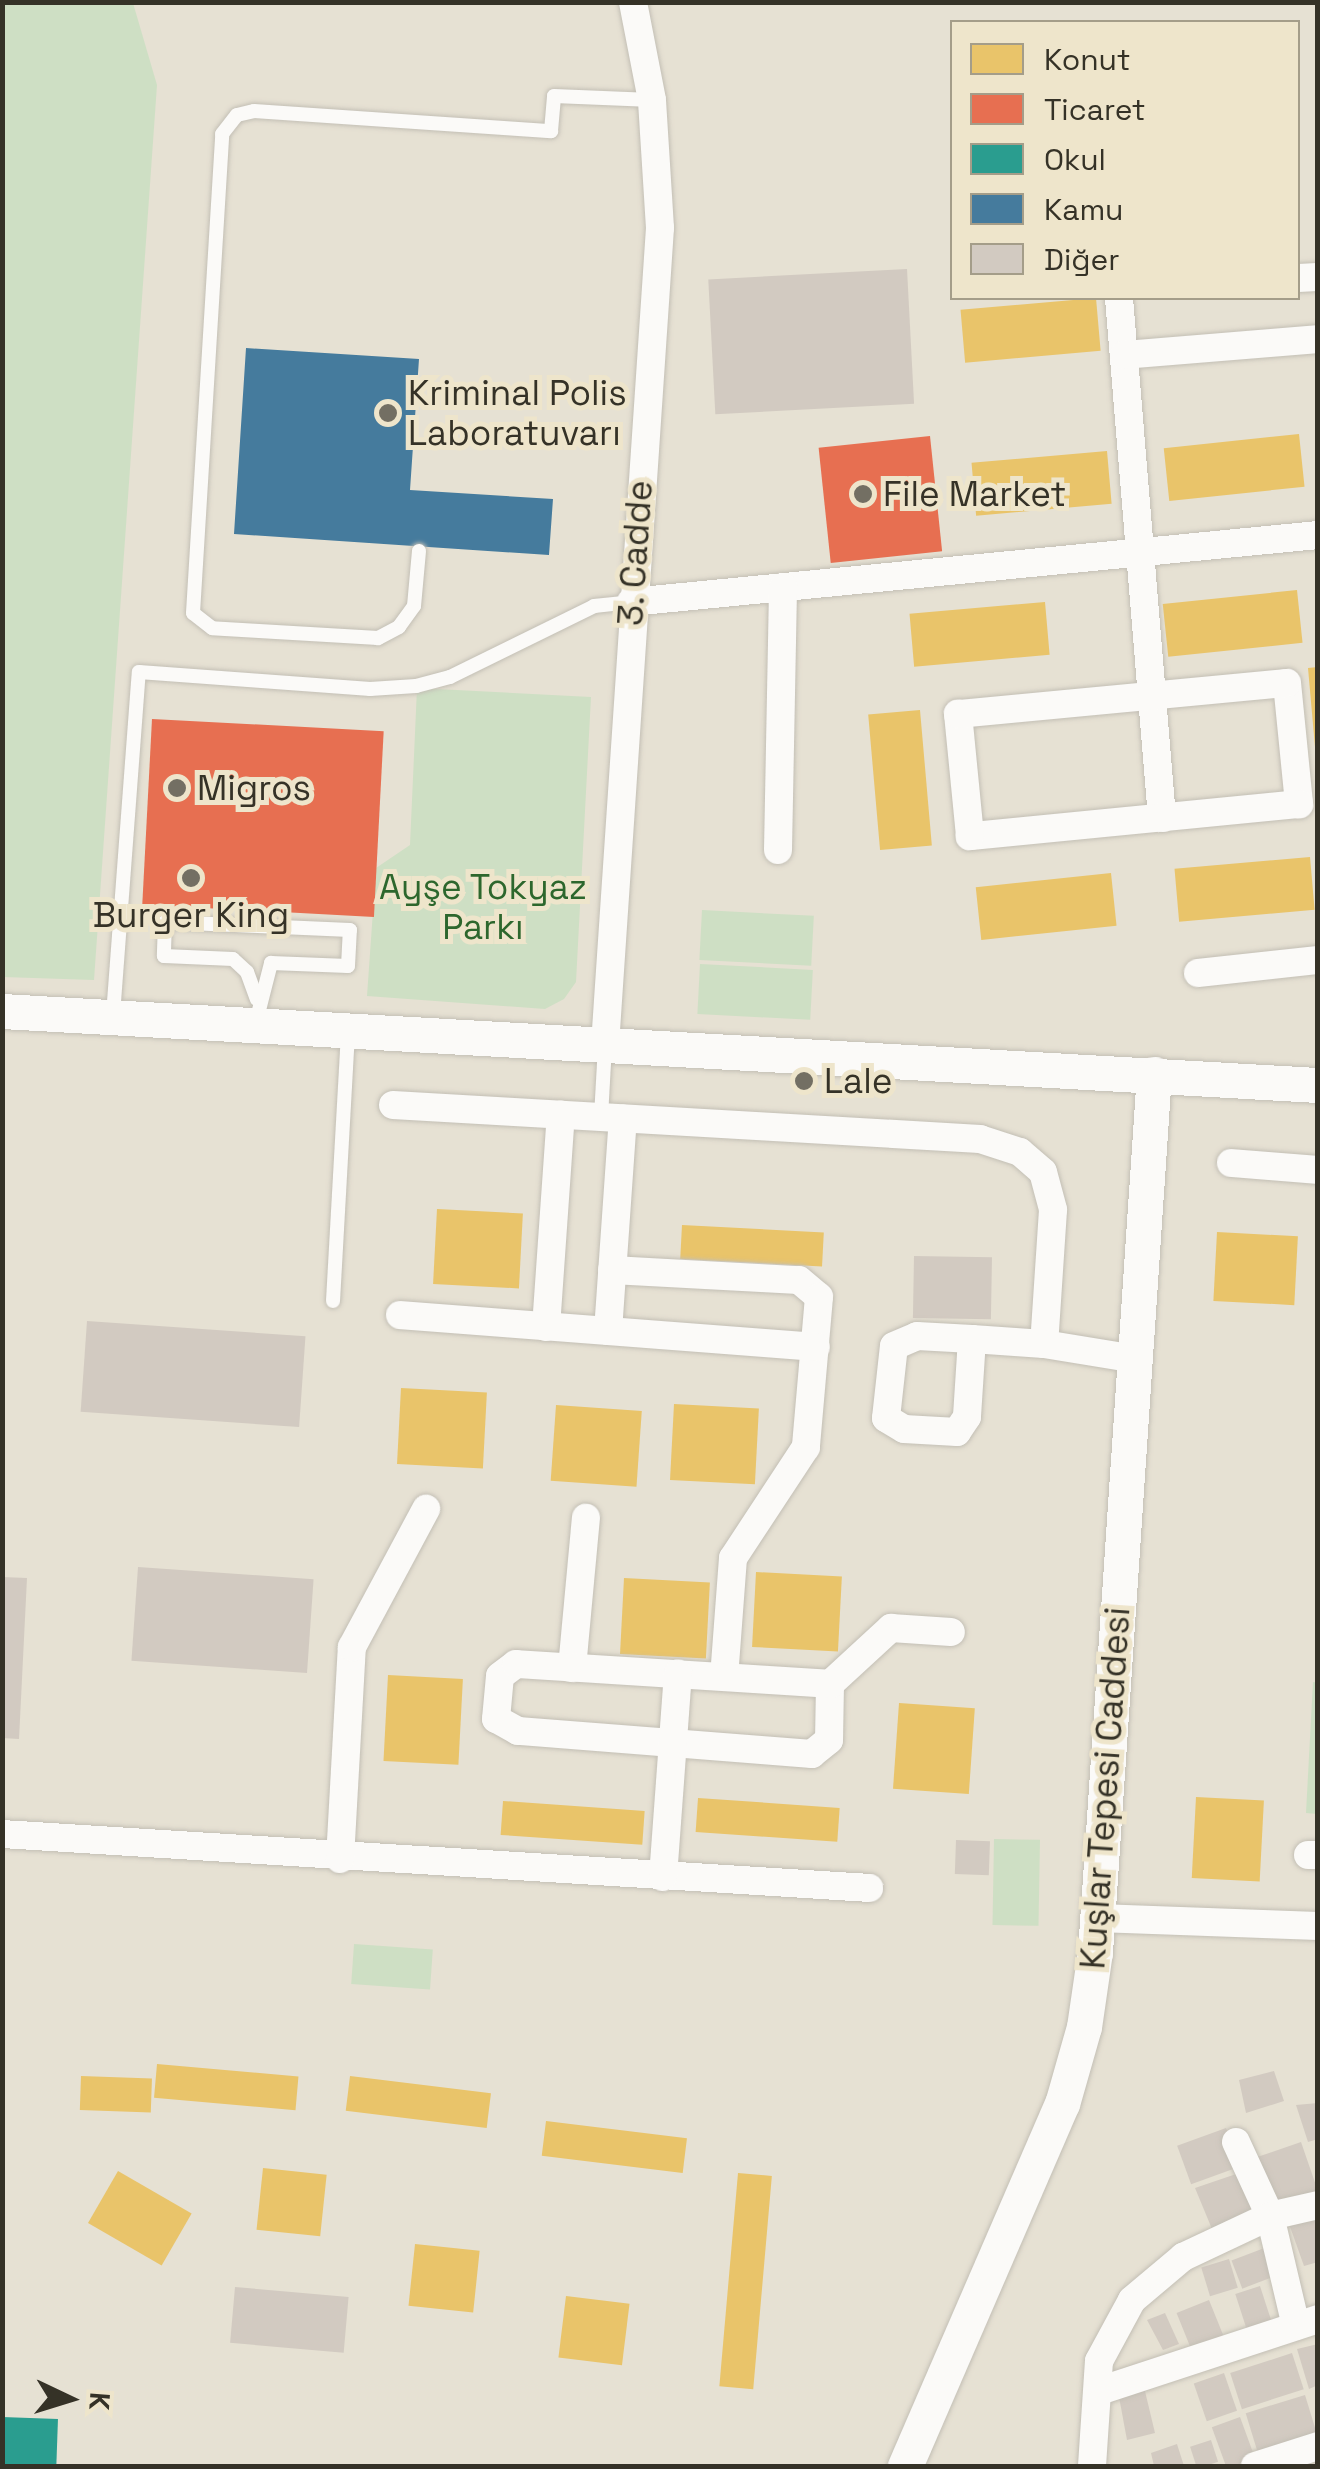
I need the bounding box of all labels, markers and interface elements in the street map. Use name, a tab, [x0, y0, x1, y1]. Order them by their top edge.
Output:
legend	[950, 20, 1300, 300]
text: Konut	[1044, 40, 1131, 79]
text: Ticaret	[1044, 90, 1146, 129]
text: Okul	[1044, 140, 1106, 179]
text: Kamu	[1044, 190, 1123, 229]
text: Diğer	[1044, 240, 1120, 279]
place label: Kriminal Polis Laboratuvarı	[408, 372, 627, 454]
marker: Kriminal Polis Laboratuvarı	[377, 402, 399, 424]
place label: File Market	[883, 473, 1066, 515]
street label: 3. Cadde	[609, 478, 661, 628]
marker: File Market	[852, 483, 874, 505]
place label: Migros	[197, 767, 311, 809]
marker: Migros	[166, 777, 188, 799]
park label: Ayşe Tokyaz Parkı	[379, 866, 587, 948]
marker: Burger King	[180, 867, 202, 889]
place label: Burger King	[93, 894, 289, 936]
place label: Lale	[824, 1060, 893, 1102]
marker: Lale	[793, 1070, 815, 1092]
street label: Kuşlar Tepesi Caddesi	[1071, 1605, 1139, 1971]
north arrow	[20, 2349, 120, 2449]
text: K	[81, 2391, 118, 2411]

